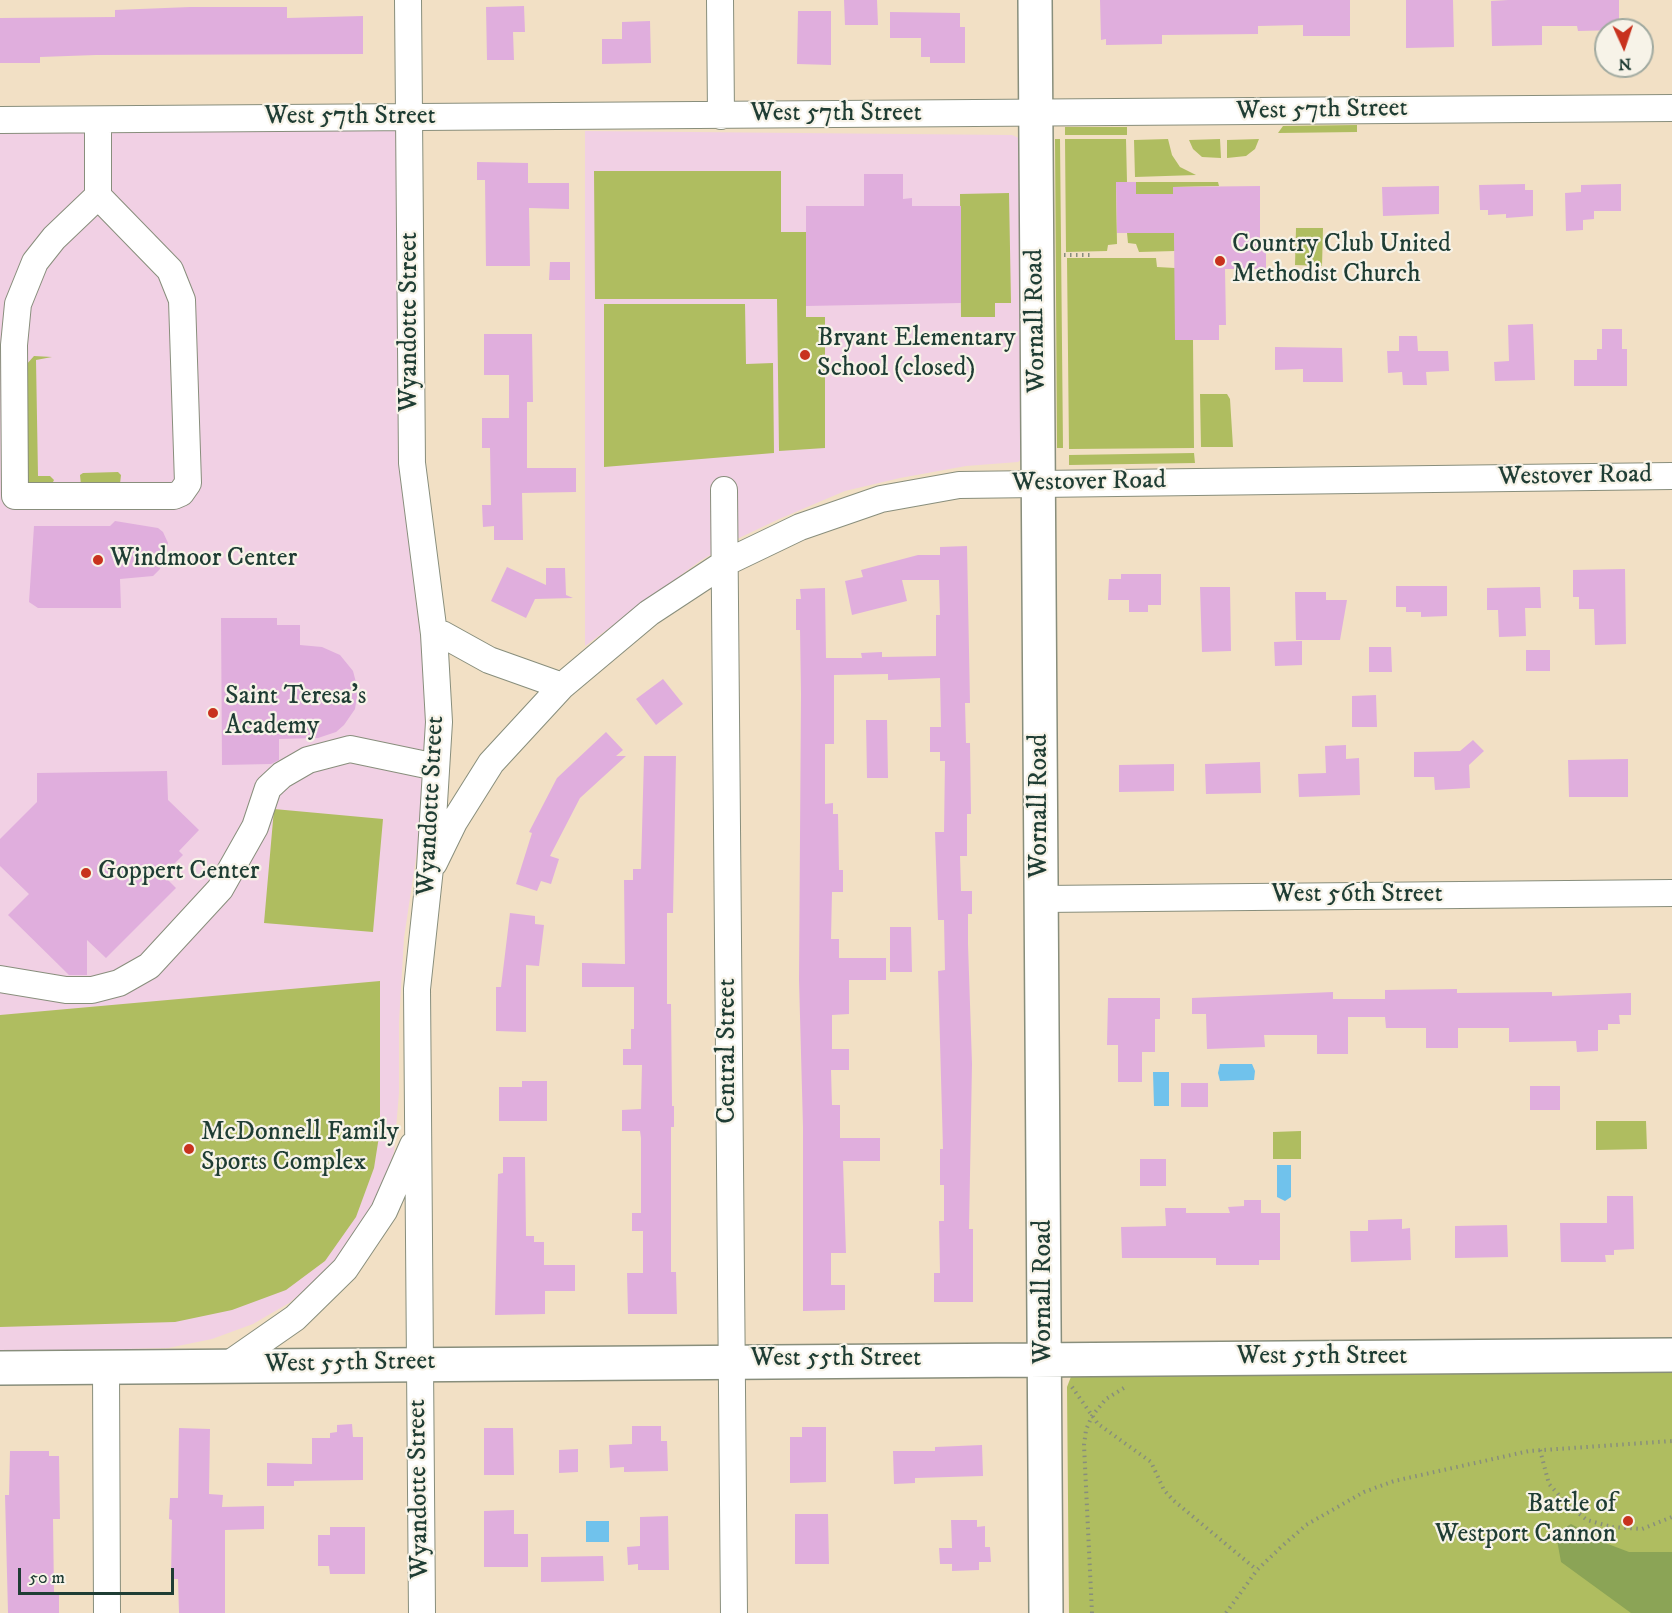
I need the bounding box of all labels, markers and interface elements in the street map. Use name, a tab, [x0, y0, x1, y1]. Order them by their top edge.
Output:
north arrow	[1594, 18, 1654, 78]
text: N	[1618, 54, 1632, 74]
street label: West 57th Street	[1236, 94, 1408, 128]
street label: West 57th Street	[750, 99, 922, 131]
street label: West 57th Street	[264, 102, 436, 134]
place label: Country Club United Methodist Church	[1232, 230, 1451, 292]
street label: Wyandotte Street	[395, 232, 427, 412]
street label: Wornall Road	[1020, 249, 1054, 393]
marker: Country Club United Methodist Church	[1213, 254, 1227, 268]
place label: Bryant Elementary School (closed)	[817, 324, 1016, 386]
marker: Bryant Elementary School (closed)	[798, 348, 812, 362]
street label: Westover Road	[1498, 460, 1652, 494]
street label: Westover Road	[1012, 466, 1166, 500]
place label: Windmoor Center	[110, 544, 297, 576]
marker: Windmoor Center	[91, 553, 105, 567]
place label: Saint Teresa's Academy	[225, 682, 367, 744]
marker: Saint Teresa's Academy	[206, 706, 220, 720]
street label: Wyandotte Street	[412, 715, 452, 897]
street label: Wornall Road	[1025, 734, 1057, 878]
place label: Goppert Center	[98, 857, 260, 889]
marker: Goppert Center	[79, 866, 93, 880]
street label: West 56th Street	[1271, 880, 1443, 912]
street label: Central Street	[713, 978, 745, 1124]
place label: McDonnell Family Sports Complex	[201, 1118, 399, 1180]
marker: McDonnell Family Sports Complex	[182, 1142, 196, 1156]
street label: Wornall Road	[1029, 1220, 1061, 1364]
street label: West 55th Street	[1237, 1342, 1407, 1374]
street label: West 55th Street	[751, 1344, 921, 1376]
street label: West 55th Street	[264, 1347, 436, 1381]
street label: Wyandotte Street	[403, 1399, 437, 1579]
place label: Battle of Westport Cannon	[1435, 1490, 1616, 1552]
marker: Battle of Westport Cannon	[1621, 1514, 1635, 1528]
scale bar	[21, 1556, 177, 1594]
text: 50 m	[29, 1567, 65, 1589]

